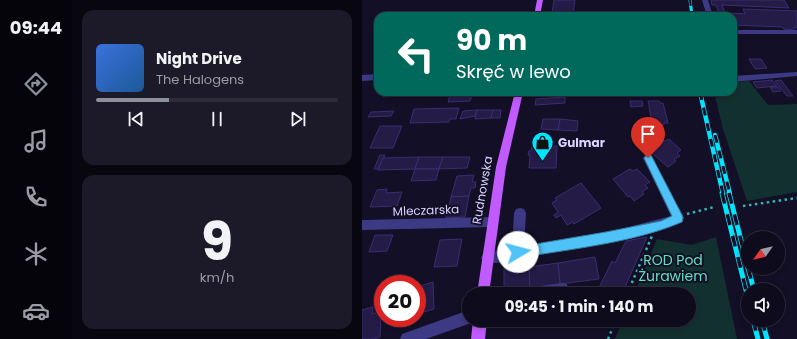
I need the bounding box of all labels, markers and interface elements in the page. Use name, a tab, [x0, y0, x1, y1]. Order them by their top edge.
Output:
text: 09:44	[10, 15, 62, 40]
text: 90 m	[456, 21, 527, 60]
icon: left	[390, 28, 442, 80]
text: Night Drive	[156, 48, 242, 69]
text: Skręć w lewo	[456, 59, 571, 84]
icon: directions	[22, 70, 50, 98]
text: The Halogens	[156, 70, 244, 89]
icon: previous	[125, 108, 147, 130]
icon: pause	[206, 108, 228, 130]
icon: next	[287, 108, 309, 130]
pin	[631, 117, 665, 158]
icon: arrive	[637, 123, 659, 145]
icon: music	[22, 127, 50, 155]
shop icon: Gulmar	[530, 129, 556, 162]
place label: Gulmar	[558, 134, 605, 151]
street label: Rudnowska	[468, 155, 496, 225]
icon: phone	[22, 183, 50, 211]
street label: Mleczarska	[392, 200, 460, 220]
text: 9	[201, 205, 233, 278]
position arrow	[497, 231, 539, 273]
north arrow	[741, 231, 785, 275]
map controls	[741, 231, 785, 327]
icon: climate	[22, 240, 50, 268]
park label: ROD Pod Żurawiem	[638, 250, 708, 286]
text: km/h	[200, 268, 234, 287]
speed limit sign: 20	[374, 275, 426, 327]
button: sound	[741, 283, 785, 327]
text: 09:45 · 1 min · 140 m	[505, 296, 653, 317]
icon: car	[22, 297, 50, 325]

